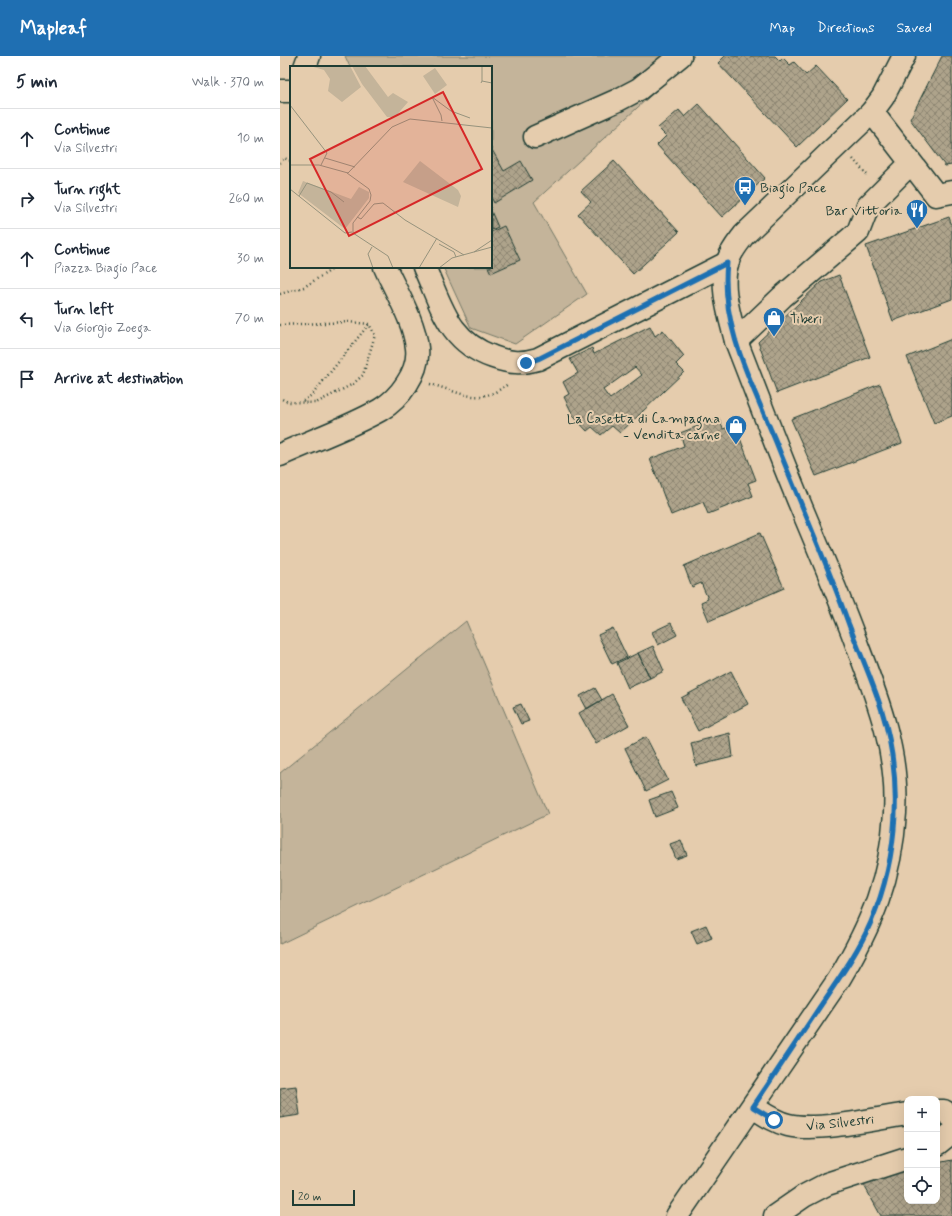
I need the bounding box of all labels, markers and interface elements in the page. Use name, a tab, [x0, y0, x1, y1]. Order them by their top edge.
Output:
text: Mapleaf	[20, 16, 87, 41]
text: Map	[769, 19, 795, 37]
text: Directions	[817, 19, 875, 37]
text: Saved	[897, 19, 932, 37]
inset map	[290, 66, 492, 268]
text: 5 min	[16, 71, 58, 93]
text: Walk · 370 m	[192, 74, 264, 91]
text: Continue	[54, 120, 110, 140]
icon: ahead	[16, 128, 38, 150]
text: 10 m	[237, 130, 264, 147]
text: Via Silvestri	[54, 140, 117, 157]
bus stop icon: Biagio Pace	[732, 174, 758, 207]
place label: Biagio Pace	[760, 179, 827, 199]
text: Turn right	[54, 180, 121, 200]
icon: right	[16, 188, 38, 210]
text: 260 m	[229, 190, 264, 207]
restaurant icon: Bar Vittoria	[904, 197, 930, 230]
text: Via Silvestri	[54, 200, 117, 217]
place label: Bar Vittoria	[825, 202, 903, 220]
text: Continue	[54, 240, 110, 260]
icon: ahead	[16, 248, 38, 270]
text: 30 m	[237, 250, 264, 267]
text: Piazza Biagio Pace	[54, 260, 157, 277]
text: Turn left	[54, 300, 114, 320]
shop icon: Tiberi	[761, 305, 787, 338]
icon: left	[16, 308, 38, 330]
text: 70 m	[235, 310, 264, 327]
place label: Tiberi	[790, 310, 822, 328]
text: Via Giorgio Zoega	[54, 320, 151, 337]
route end	[517, 354, 535, 372]
icon: arrive	[16, 368, 38, 390]
text: Arrive at destination	[54, 369, 183, 389]
place label: La Casetta di Campagna - Vendita carne	[567, 410, 720, 444]
shop icon: La Casetta di Campagna - Vendita carne	[723, 413, 749, 446]
map controls	[904, 1096, 940, 1204]
button: +	[904, 1096, 940, 1132]
street label: Via Silvestri	[805, 1110, 875, 1136]
route start	[765, 1111, 783, 1129]
button: −	[904, 1132, 940, 1168]
button: locate	[904, 1168, 940, 1204]
scale bar	[292, 1188, 355, 1207]
text: 20 m	[298, 1190, 321, 1204]

